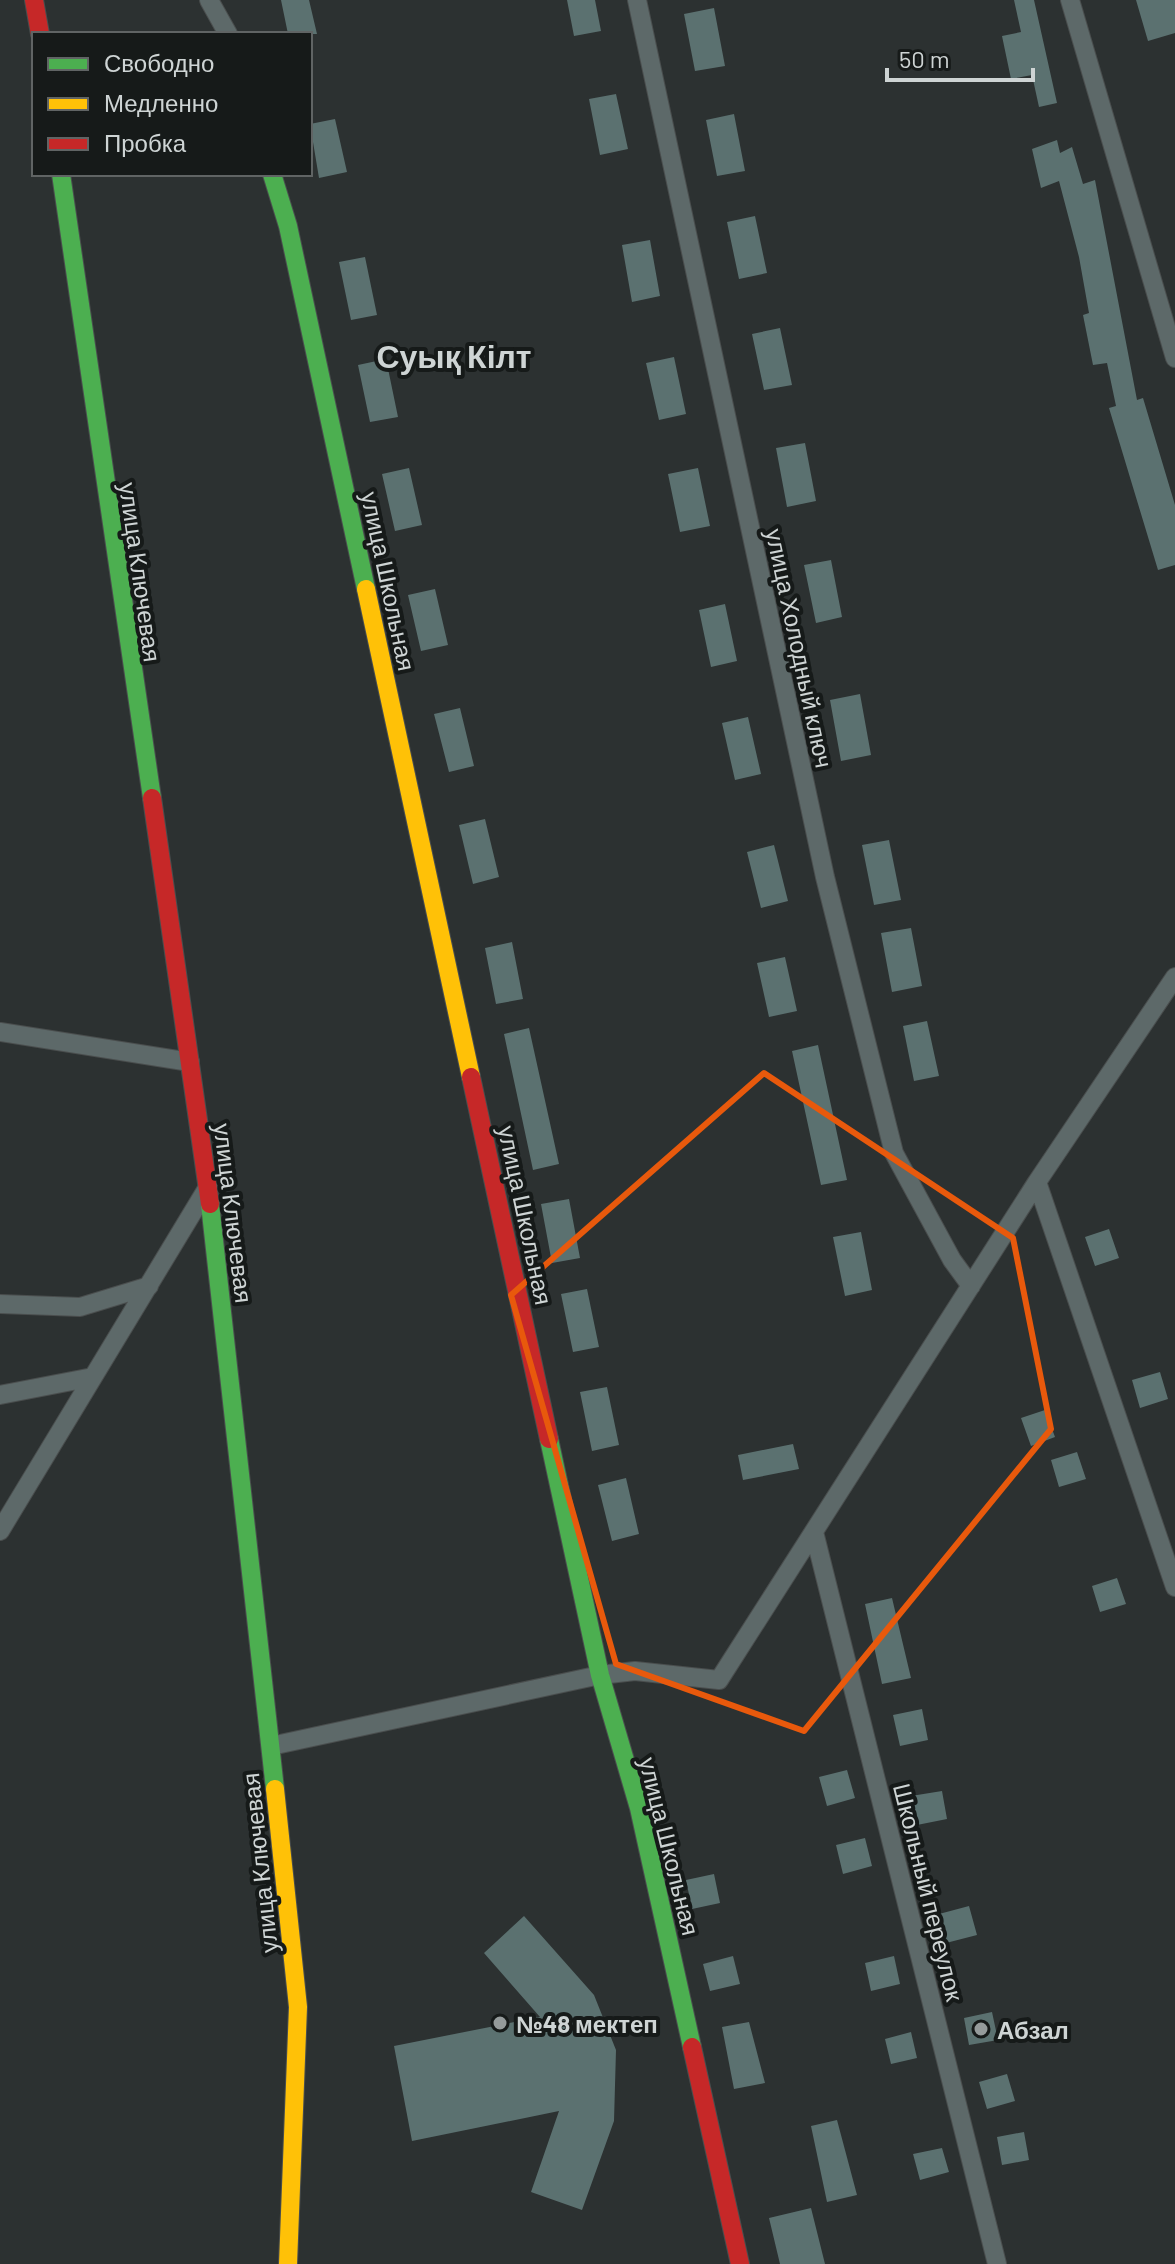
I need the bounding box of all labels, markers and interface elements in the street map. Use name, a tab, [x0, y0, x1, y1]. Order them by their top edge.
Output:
legend	[32, 32, 312, 176]
scale bar	[887, 32, 1033, 82]
text: 50 m	[899, 44, 950, 73]
text: Свободно	[104, 48, 214, 77]
text: Медленно	[104, 88, 218, 117]
text: Пробка	[104, 128, 187, 157]
district label: Суық Кілт	[376, 336, 532, 375]
street label: улица Ключевая	[114, 480, 168, 664]
street label: улица Школьная	[356, 489, 422, 673]
street label: улица Холодный ключ	[760, 526, 840, 770]
street label: улица Ключевая	[209, 1121, 259, 1305]
street label: улица Школьная	[493, 1123, 559, 1307]
street label: улица Школьная	[634, 1754, 706, 1938]
street label: улица Ключевая	[235, 1772, 283, 1954]
street label: Школьный переулок	[888, 1780, 970, 2004]
place label: №48 мектеп	[516, 2009, 658, 2038]
marker: №48 мектеп	[491, 2014, 509, 2032]
place label: Абзал	[997, 2015, 1069, 2044]
marker: Абзал	[972, 2020, 990, 2038]

